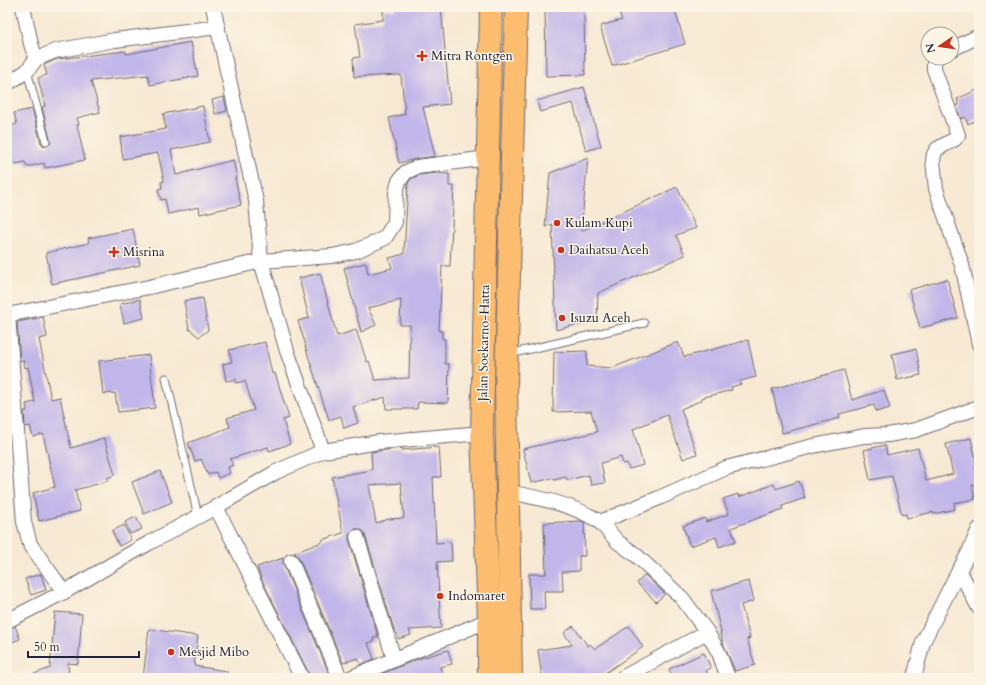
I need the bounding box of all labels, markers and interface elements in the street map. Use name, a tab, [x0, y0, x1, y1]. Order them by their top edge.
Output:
north arrow	[920, 26, 960, 66]
text: N	[922, 41, 939, 54]
place label: Mitra Rontgen	[431, 47, 514, 65]
marker: Mitra Rontgen	[416, 50, 428, 62]
place label: Kulam Kupi	[565, 214, 633, 232]
marker: Kulam Kupi	[552, 218, 562, 228]
place label: Daihatsu Aceh	[569, 241, 649, 259]
place label: Misrina	[123, 243, 165, 261]
marker: Daihatsu Aceh	[556, 245, 566, 255]
marker: Misrina	[108, 246, 120, 258]
street label: Jalan Soekarno-Hatta	[474, 284, 494, 404]
place label: Isuzu Aceh	[570, 309, 631, 327]
marker: Isuzu Aceh	[557, 313, 567, 323]
place label: Indomaret	[448, 587, 505, 605]
marker: Indomaret	[435, 591, 445, 601]
scale bar	[28, 633, 139, 659]
text: 50 m	[34, 639, 61, 655]
place label: Mesjid Mibo	[179, 643, 249, 661]
marker: Mesjid Mibo	[166, 647, 176, 657]

